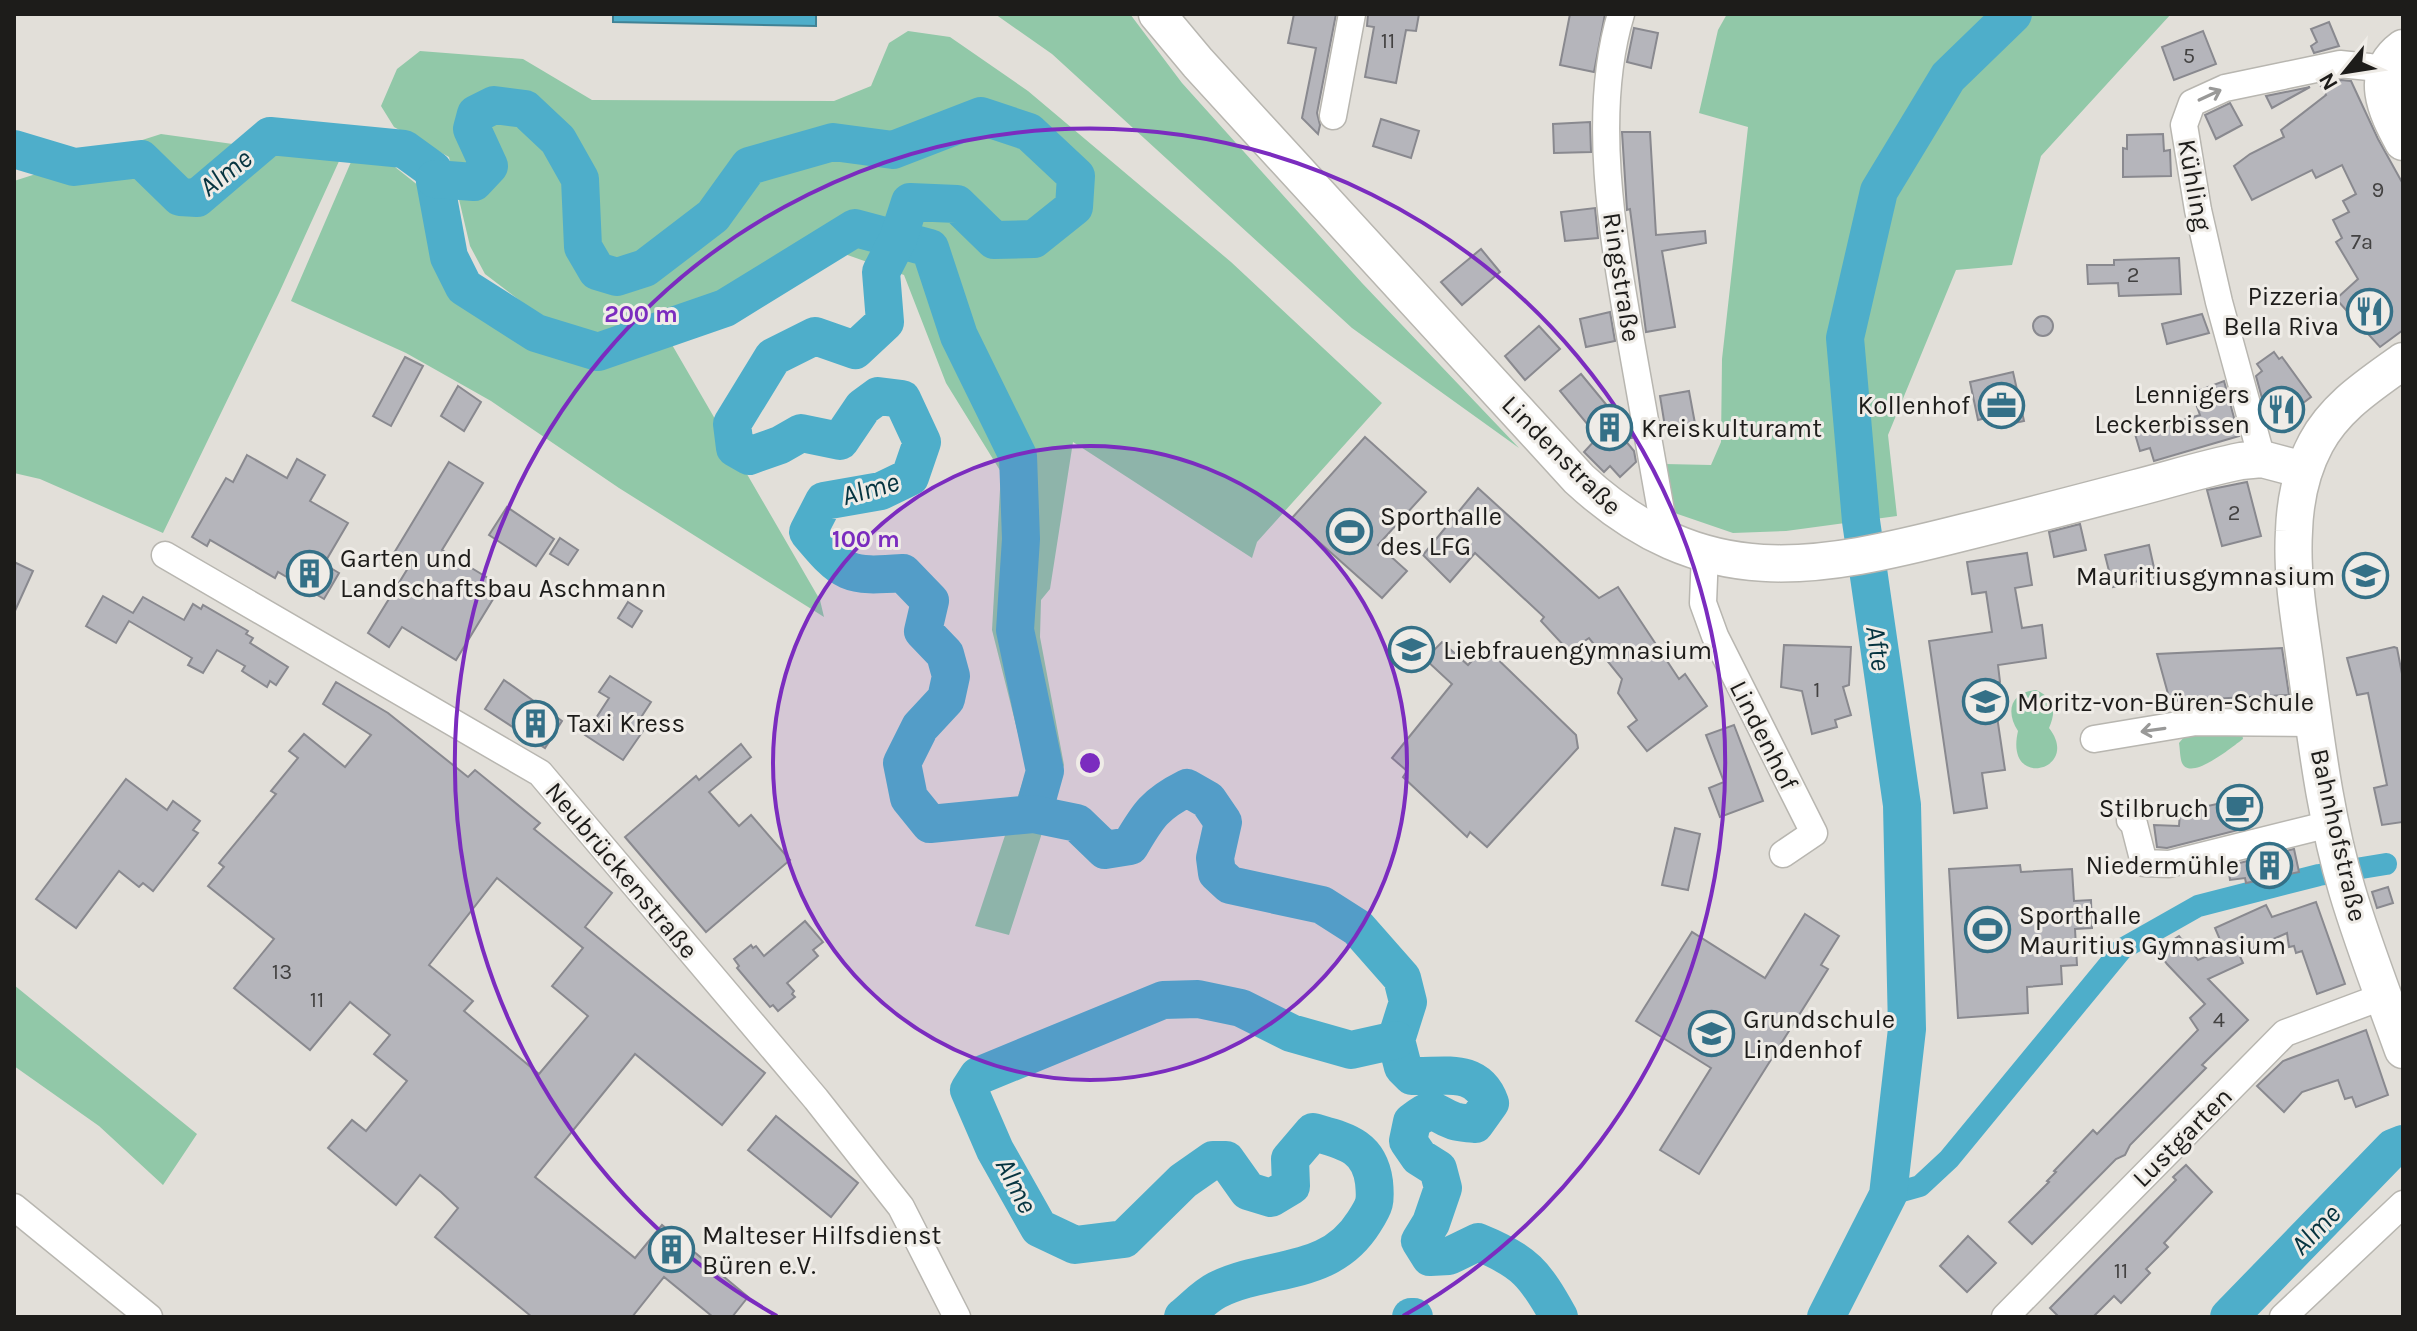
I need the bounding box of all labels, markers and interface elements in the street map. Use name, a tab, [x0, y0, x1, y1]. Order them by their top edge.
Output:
house number: 11	[1381, 28, 1395, 54]
north arrow	[2305, 32, 2385, 112]
house number: 5	[2183, 43, 2195, 69]
text: N	[2313, 68, 2344, 95]
one-way arrow	[2198, 87, 2222, 102]
street label: Kühling	[2171, 137, 2218, 234]
water label: Alme	[192, 142, 258, 203]
house number: 9	[2372, 177, 2384, 203]
street label: Ringstraße	[1596, 210, 1647, 344]
house number: 7a	[2351, 229, 2373, 255]
house number: 2	[2127, 262, 2139, 288]
place label: Pizzeria Bella Riva	[2223, 281, 2339, 342]
restaurant icon: Pizzeria Bella Riva	[2346, 287, 2394, 335]
text: 200 m	[604, 300, 678, 328]
place label: Lennigers Leckerbissen	[2094, 379, 2250, 440]
office icon: Kollenhof	[1977, 381, 2025, 429]
restaurant icon: Lennigers Leckerbissen	[2257, 385, 2305, 433]
street label: Lindenstraße	[1495, 389, 1628, 522]
place label: Kollenhof	[1858, 390, 1971, 421]
building icon: Kreiskulturamt	[1586, 404, 1634, 452]
place label: Kreiskulturamt	[1641, 413, 1822, 444]
water label: Alme	[838, 465, 903, 512]
house number: 2	[2228, 500, 2240, 526]
place label: Sporthalle des LFG	[1380, 501, 1502, 562]
sports icon: Sporthalle des LFG	[1325, 507, 1373, 555]
text: 100 m	[832, 525, 900, 553]
place label: Garten und Landschaftsbau Aschmann	[340, 543, 666, 604]
building icon: Garten und Landschaftsbau Aschmann	[285, 549, 333, 597]
school or university icon: Mauritiusgymnasium	[2342, 552, 2390, 600]
place label: Mauritiusgymnasium	[2076, 561, 2335, 592]
water label: Afte	[1859, 623, 1898, 673]
school or university icon: Liebfrauengymnasium	[1388, 626, 1436, 674]
place label: Liebfrauengymnasium	[1443, 635, 1712, 666]
street label: Lindenhof	[1723, 675, 1805, 796]
house number: 1	[1813, 677, 1821, 703]
school or university icon: Moritz-von-Büren-Schule	[1962, 678, 2010, 726]
place label: Moritz-von-Büren-Schule	[2017, 687, 2314, 718]
building icon: Taxi Kress	[512, 699, 560, 747]
place label: Taxi Kress	[567, 708, 685, 739]
one-way arrow	[2141, 723, 2166, 738]
street label: Bahnhofstraße	[2304, 746, 2373, 925]
centre of rings	[1076, 749, 1104, 777]
street label: Neubrückenstraße	[539, 776, 705, 965]
cafe icon: Stilbruch	[2216, 784, 2264, 832]
place label: Stilbruch	[2099, 793, 2209, 824]
building icon: Niedermühle	[2246, 841, 2294, 889]
place label: Niedermühle	[2086, 850, 2239, 881]
place label: Sporthalle Mauritius Gymnasium	[2019, 900, 2286, 961]
sports icon: Sporthalle Mauritius Gymnasium	[1964, 906, 2012, 954]
house number: 13	[272, 959, 292, 985]
house number: 11	[310, 987, 324, 1013]
place label: Grundschule Lindenhof	[1743, 1004, 1895, 1065]
house number: 4	[2213, 1007, 2225, 1033]
school or university icon: Grundschule Lindenhof	[1688, 1010, 1736, 1058]
street label: Lustgarten	[2126, 1081, 2239, 1194]
water label: Alme	[989, 1152, 1044, 1219]
water label: Alme	[2283, 1197, 2347, 1262]
place label: Malteser Hilfsdienst Büren e.V.	[702, 1220, 942, 1281]
building icon: Malteser Hilfsdienst Büren e.V.	[647, 1226, 695, 1274]
house number: 11	[2114, 1258, 2128, 1284]

